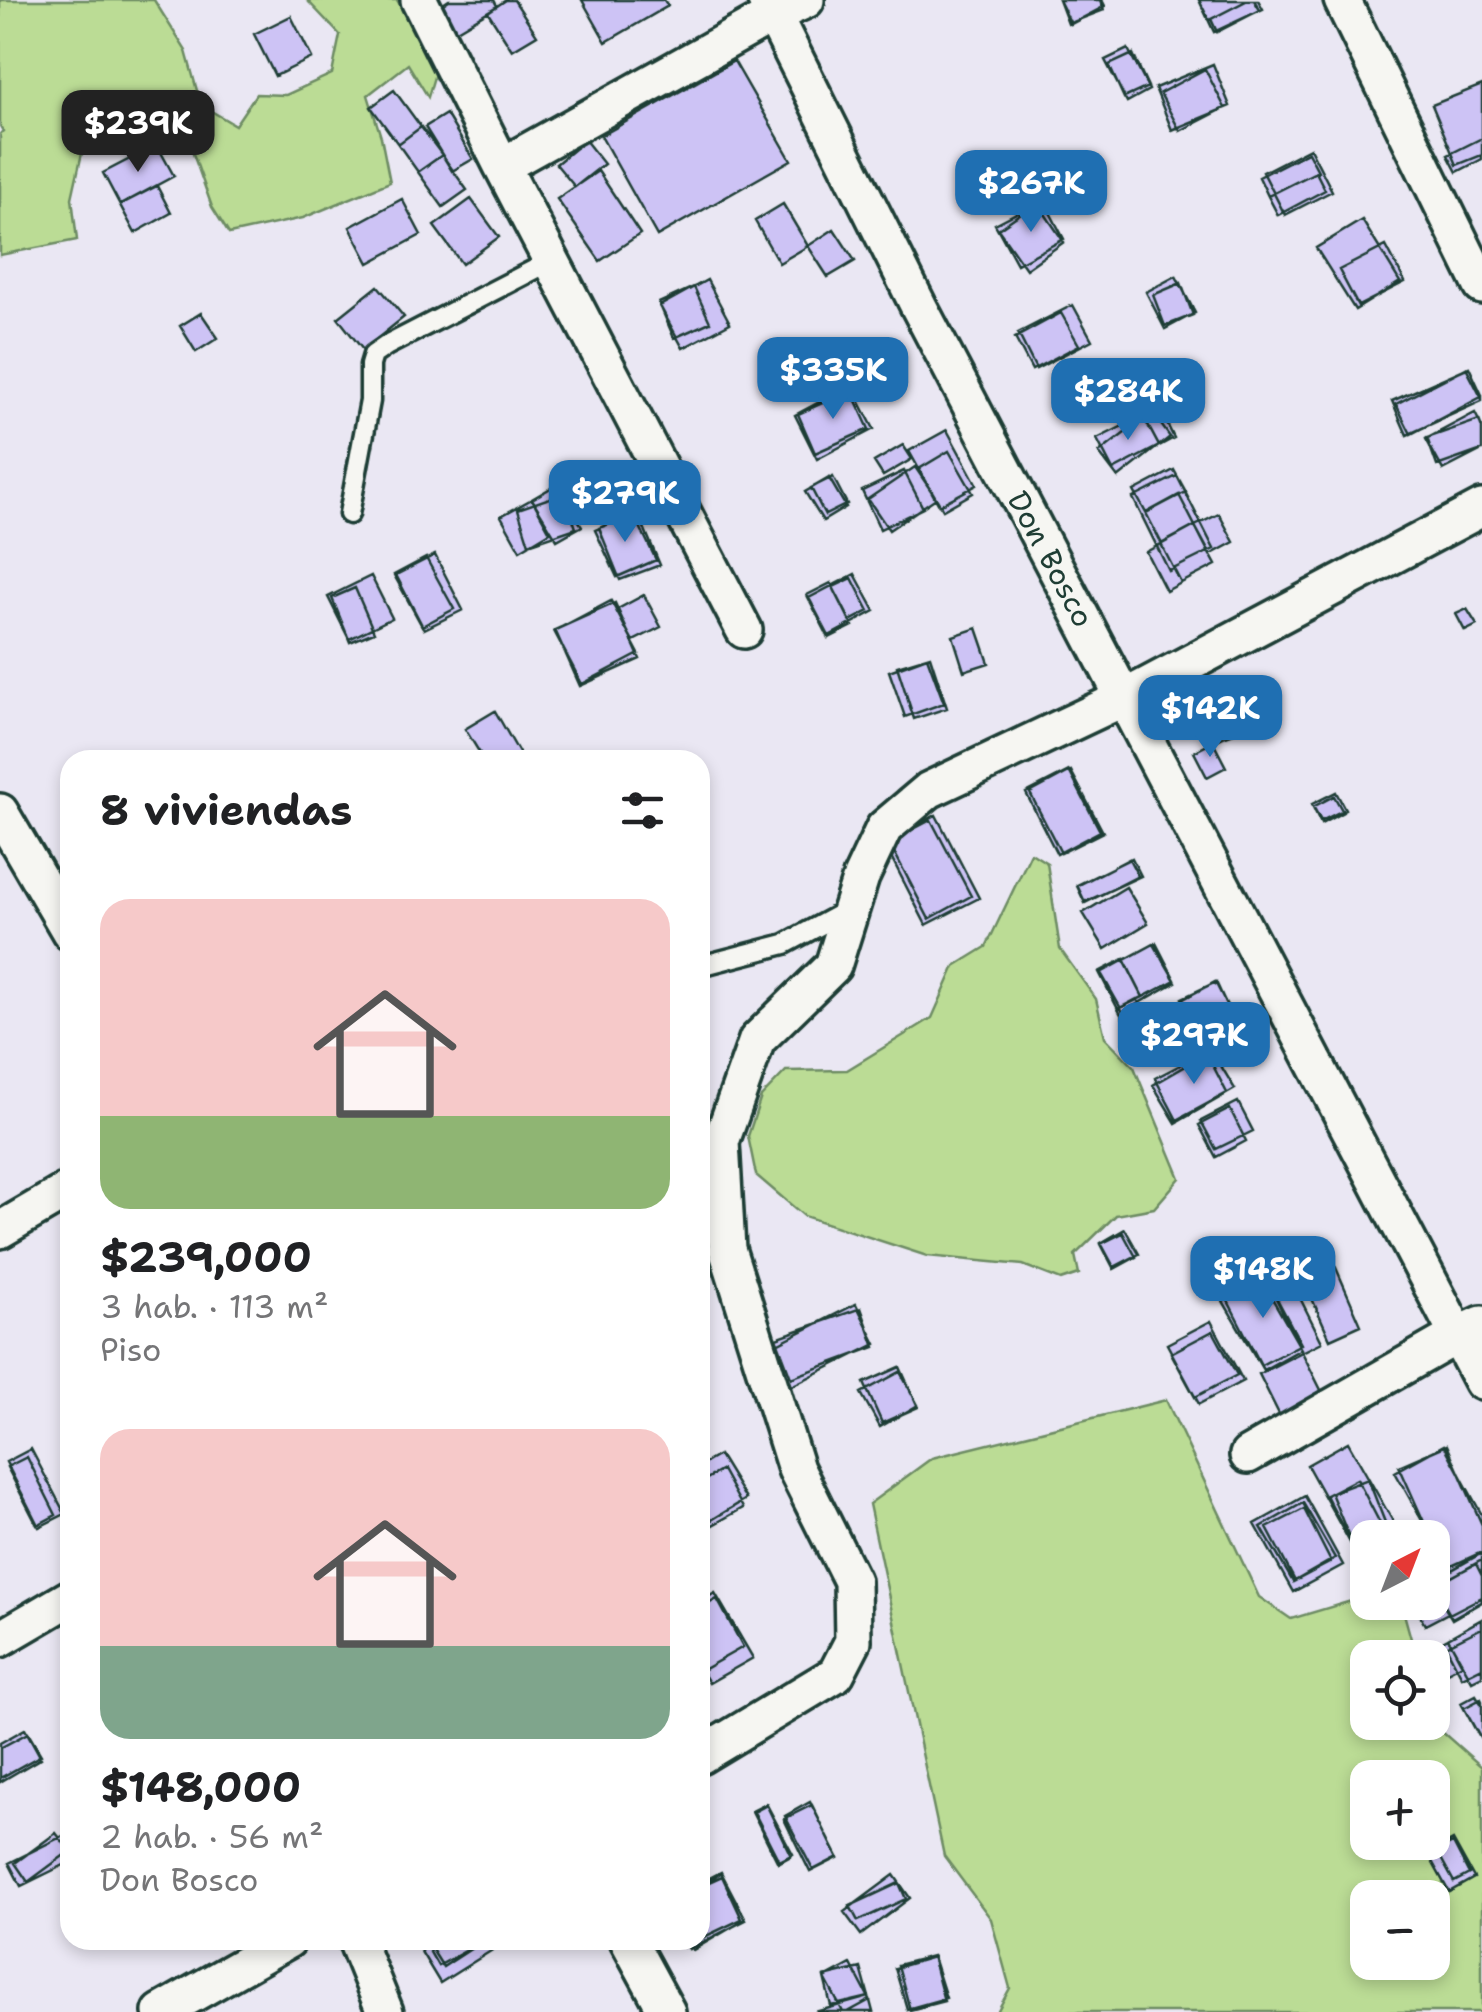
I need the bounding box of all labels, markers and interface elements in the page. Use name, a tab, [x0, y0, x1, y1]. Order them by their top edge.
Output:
pin: $239K	[68, 90, 208, 175]
text: $239K	[84, 101, 192, 144]
pin: $267K	[961, 150, 1101, 235]
text: $267K	[977, 161, 1085, 204]
pin: $335K	[763, 337, 903, 422]
text: $335K	[779, 348, 887, 391]
pin: $284K	[1058, 358, 1198, 443]
text: $284K	[1073, 369, 1183, 412]
pin: $279K	[555, 460, 695, 545]
text: $279K	[571, 471, 679, 514]
street label: Don Bosco	[998, 484, 1104, 634]
pin: $142K	[1140, 675, 1280, 760]
text: $142K	[1160, 686, 1260, 729]
text: 8 viviendas	[100, 782, 352, 838]
icon: filters	[615, 783, 670, 838]
icon: home	[295, 964, 475, 1144]
pin: $297K	[1124, 1002, 1264, 1087]
text: $297K	[1140, 1013, 1248, 1056]
text: $239,000	[100, 1229, 312, 1285]
pin: $148K	[1193, 1236, 1333, 1321]
text: $148K	[1212, 1247, 1314, 1290]
text: 3 hab. · 113 m²	[100, 1285, 329, 1328]
text: Piso	[100, 1328, 161, 1371]
icon: home	[295, 1494, 475, 1674]
north arrow	[1350, 1520, 1450, 1620]
map controls	[1350, 1520, 1450, 1980]
button: locate	[1350, 1640, 1450, 1740]
text: $148,000	[100, 1759, 301, 1815]
button: +	[1350, 1760, 1450, 1860]
text: 2 hab. · 56 m²	[100, 1815, 324, 1858]
text: Don Bosco	[100, 1858, 258, 1901]
button: −	[1350, 1880, 1450, 1980]

